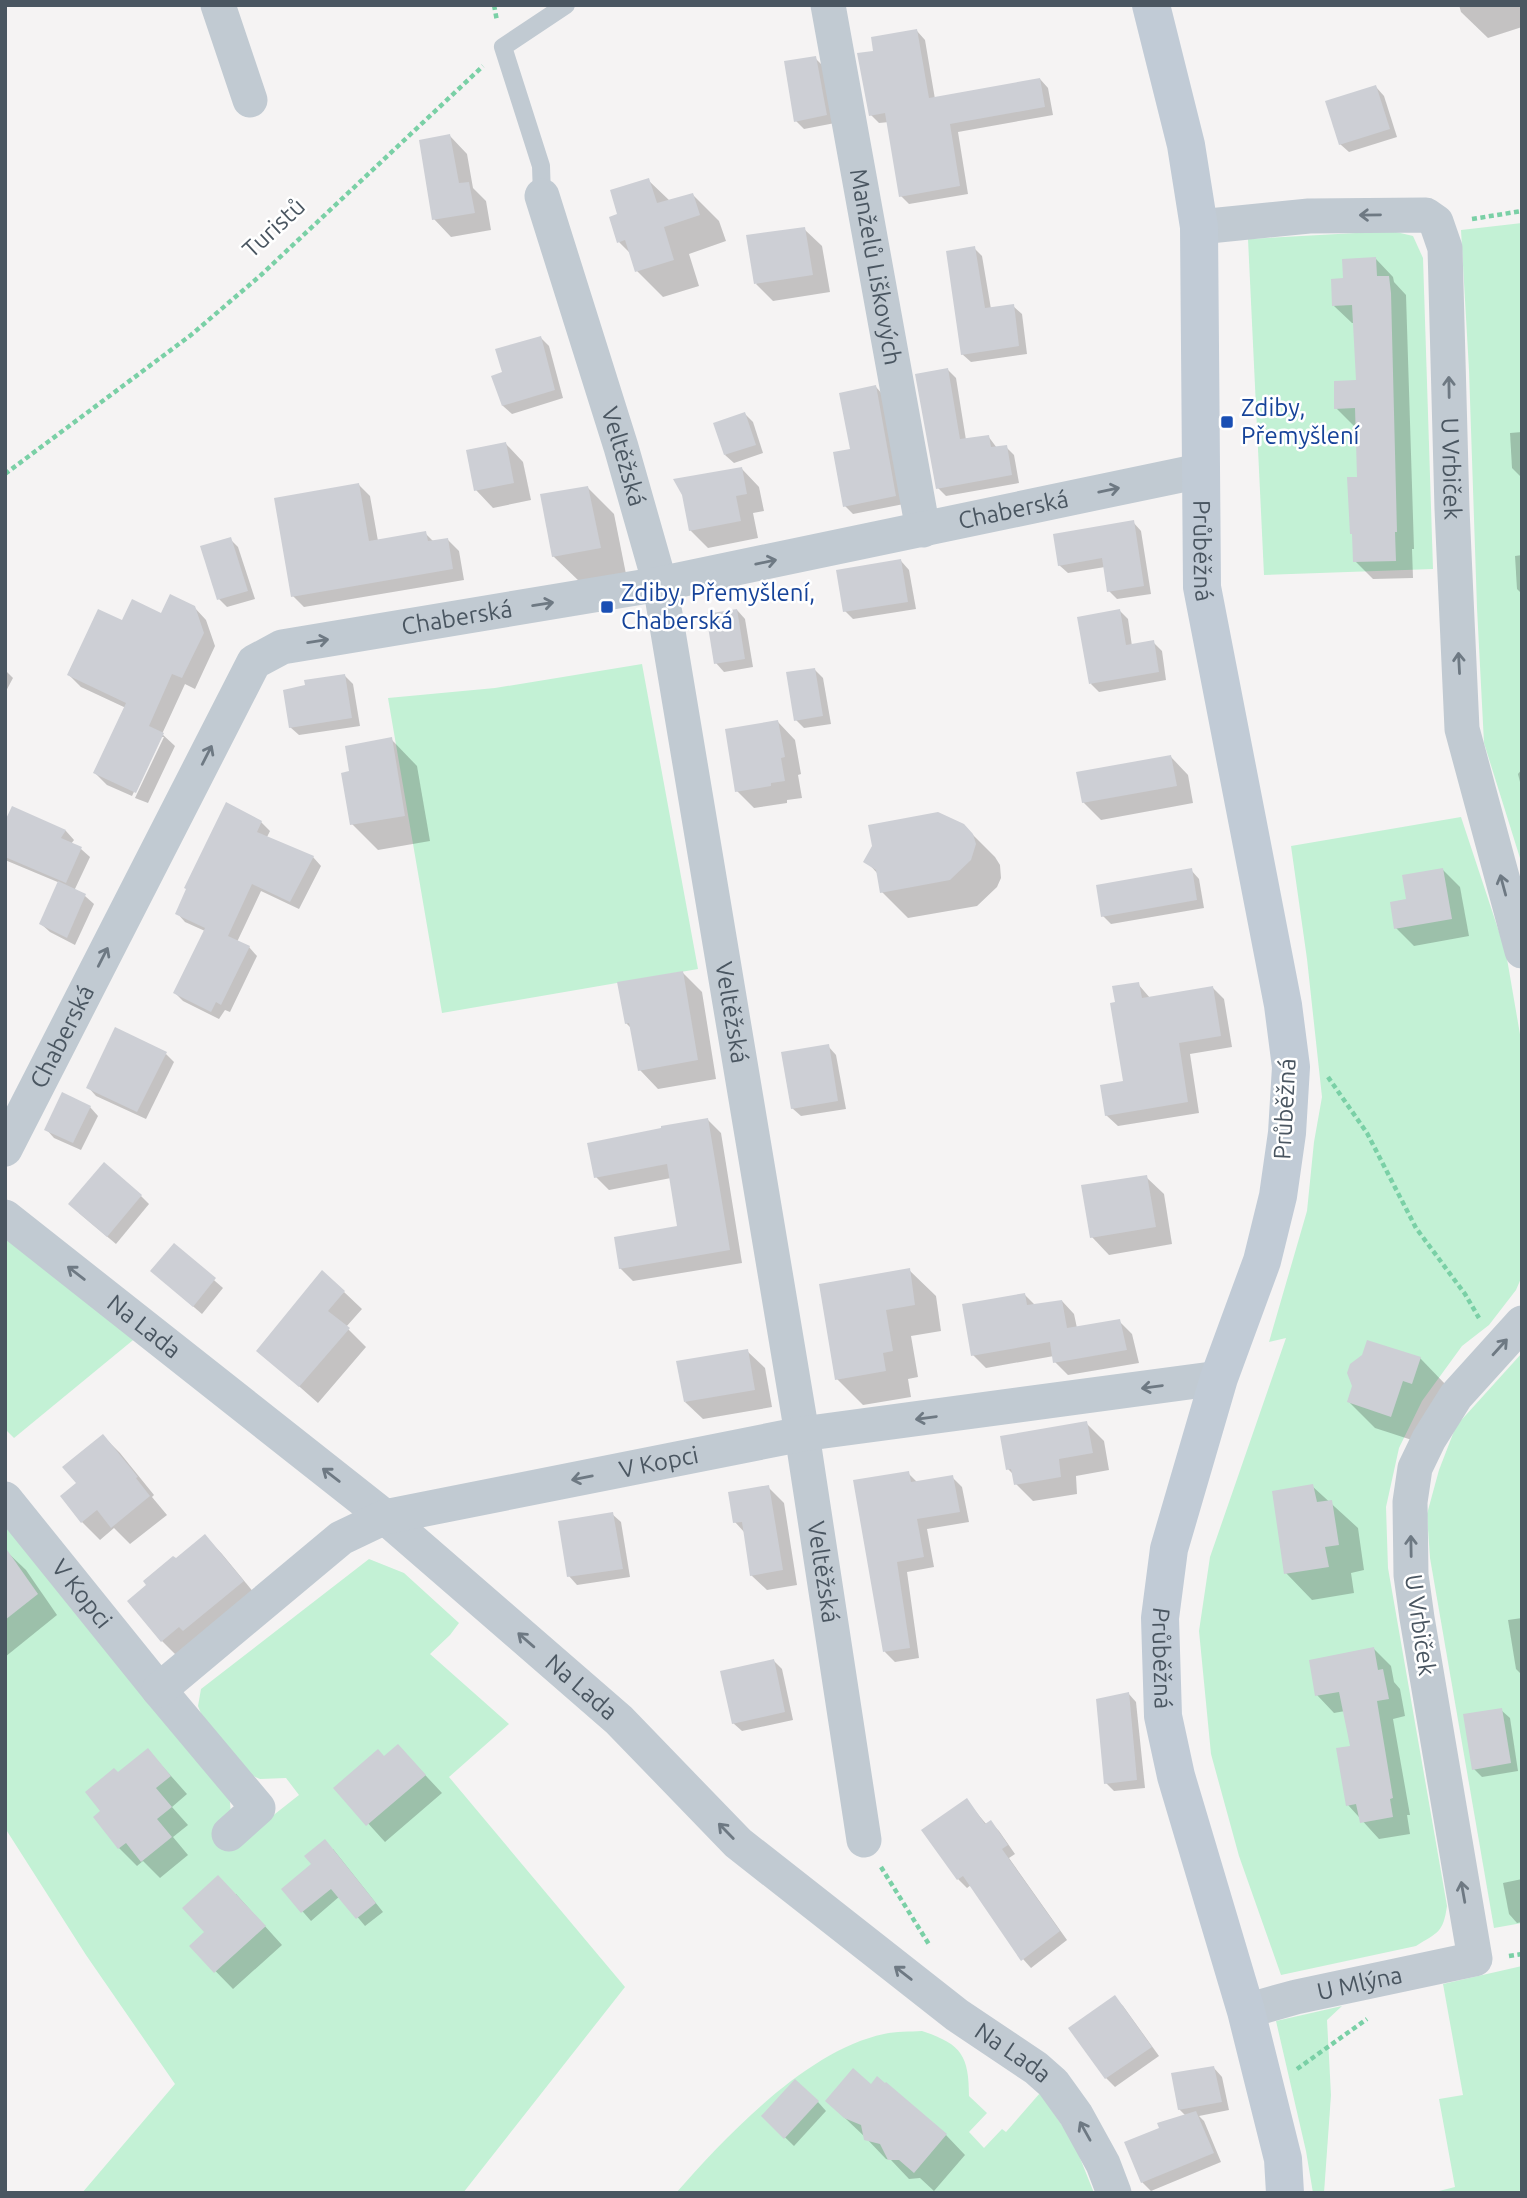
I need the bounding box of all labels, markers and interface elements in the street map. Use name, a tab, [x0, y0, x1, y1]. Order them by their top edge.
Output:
street label: Manželů Liškových	[845, 166, 907, 367]
street label: Turistů	[237, 192, 310, 263]
one-way arrow	[1359, 209, 1382, 222]
one-way arrow	[1442, 376, 1455, 399]
place label: Zdiby, Přemyšlení	[1241, 394, 1361, 449]
street label: Veltěžská	[596, 403, 651, 509]
marker: Zdiby, Přemyšlení	[1219, 414, 1235, 430]
street label: U Vrbiček	[1437, 417, 1466, 520]
one-way arrow	[1097, 483, 1120, 497]
street label: Chaberská	[956, 485, 1071, 534]
street label: Průběžná	[1188, 500, 1218, 604]
one-way arrow	[754, 555, 777, 569]
place label: Zdiby, Přemyšlení, Chaberská	[621, 579, 815, 634]
street label: Chaberská	[399, 595, 514, 640]
one-way arrow	[531, 597, 554, 610]
marker: Zdiby, Přemyšlení, Chaberská	[599, 599, 615, 615]
one-way arrow	[307, 634, 329, 647]
one-way arrow	[1452, 652, 1465, 675]
one-way arrow	[200, 745, 214, 766]
one-way arrow	[1496, 874, 1509, 897]
one-way arrow	[97, 947, 111, 968]
street label: Veltěžská	[710, 960, 754, 1065]
street label: Chaberská	[24, 981, 99, 1093]
street label: Průběžná	[1268, 1058, 1301, 1160]
one-way arrow	[67, 1265, 85, 1280]
street label: Na Lada	[102, 1289, 186, 1364]
one-way arrow	[1492, 1339, 1509, 1356]
one-way arrow	[1141, 1381, 1163, 1394]
one-way arrow	[915, 1411, 938, 1424]
street label: V Kopci	[617, 1441, 701, 1483]
one-way arrow	[322, 1467, 341, 1482]
one-way arrow	[571, 1472, 593, 1485]
street label: Veltěžská	[802, 1519, 845, 1625]
one-way arrow	[1404, 1535, 1418, 1558]
street label: V Kopci	[46, 1554, 118, 1633]
street label: U Vrbiček	[1400, 1572, 1441, 1677]
street label: Průběžná	[1147, 1606, 1177, 1709]
one-way arrow	[517, 1632, 535, 1648]
street label: Na Lada	[540, 1649, 623, 1725]
one-way arrow	[717, 1823, 734, 1840]
one-way arrow	[1456, 1881, 1469, 1904]
street label: U Mlýna	[1314, 1961, 1405, 2005]
one-way arrow	[895, 1965, 913, 1980]
street label: Na Lada	[970, 2017, 1057, 2088]
one-way arrow	[1078, 2121, 1091, 2142]

